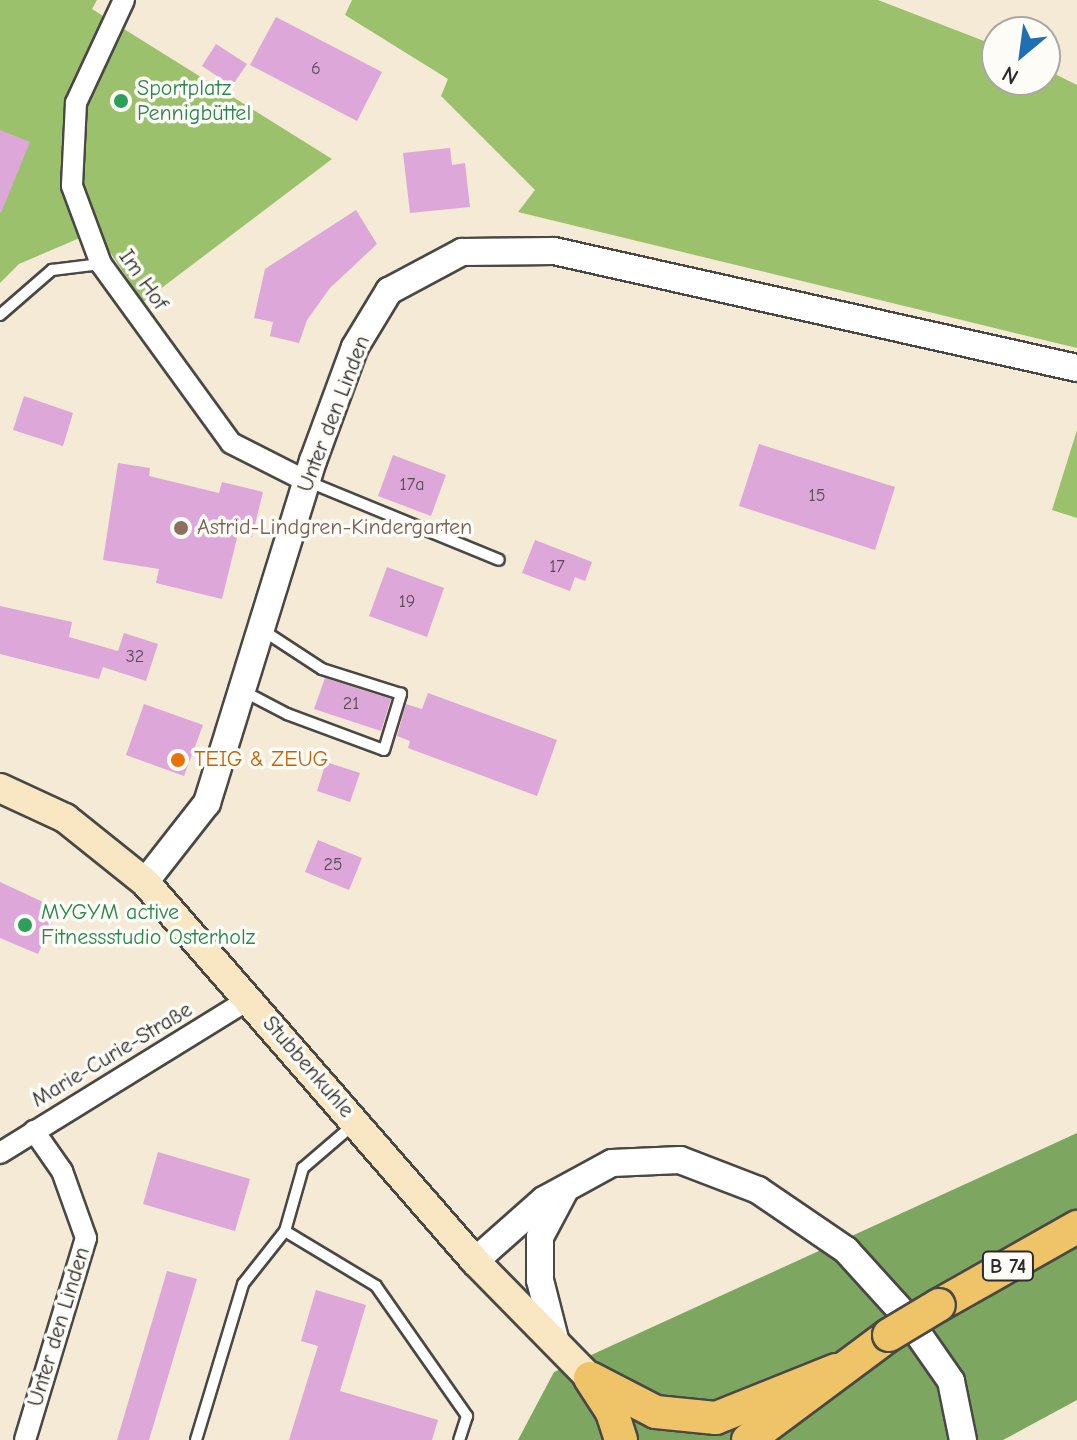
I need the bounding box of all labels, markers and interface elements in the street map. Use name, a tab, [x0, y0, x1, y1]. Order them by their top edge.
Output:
north arrow	[981, 16, 1061, 96]
house number: 6	[311, 58, 321, 80]
text: N	[998, 60, 1023, 90]
place label: Sportplatz Pennigbüttel	[137, 75, 251, 126]
marker: Sportplatz Pennigbüttel	[112, 92, 130, 110]
street label: Im Hof	[113, 245, 173, 315]
street label: Unter den Linden	[292, 332, 376, 496]
house number: 17a	[400, 474, 424, 496]
house number: 15	[809, 485, 825, 507]
place label: Astrid-Lindgren-Kindergarten	[197, 515, 472, 541]
marker: Astrid-Lindgren-Kindergarten	[172, 519, 190, 537]
house number: 17	[549, 556, 565, 578]
house number: 19	[399, 591, 415, 613]
house number: 32	[126, 646, 144, 668]
house number: 21	[343, 693, 359, 715]
place label: TEIG & ZEUG	[194, 747, 328, 773]
marker: TEIG & ZEUG	[169, 751, 187, 769]
house number: 25	[323, 854, 343, 876]
place label: MYGYM active Fitnessstudio Osterholz	[41, 899, 255, 950]
marker: MYGYM active Fitnessstudio Osterholz	[16, 916, 34, 934]
street label: Marie-Curie-Straße	[27, 997, 197, 1113]
street label: Stubbenkuhle	[257, 1011, 359, 1123]
street label: Unter den Linden	[22, 1244, 96, 1410]
road number: B 74	[980, 1250, 1036, 1282]

